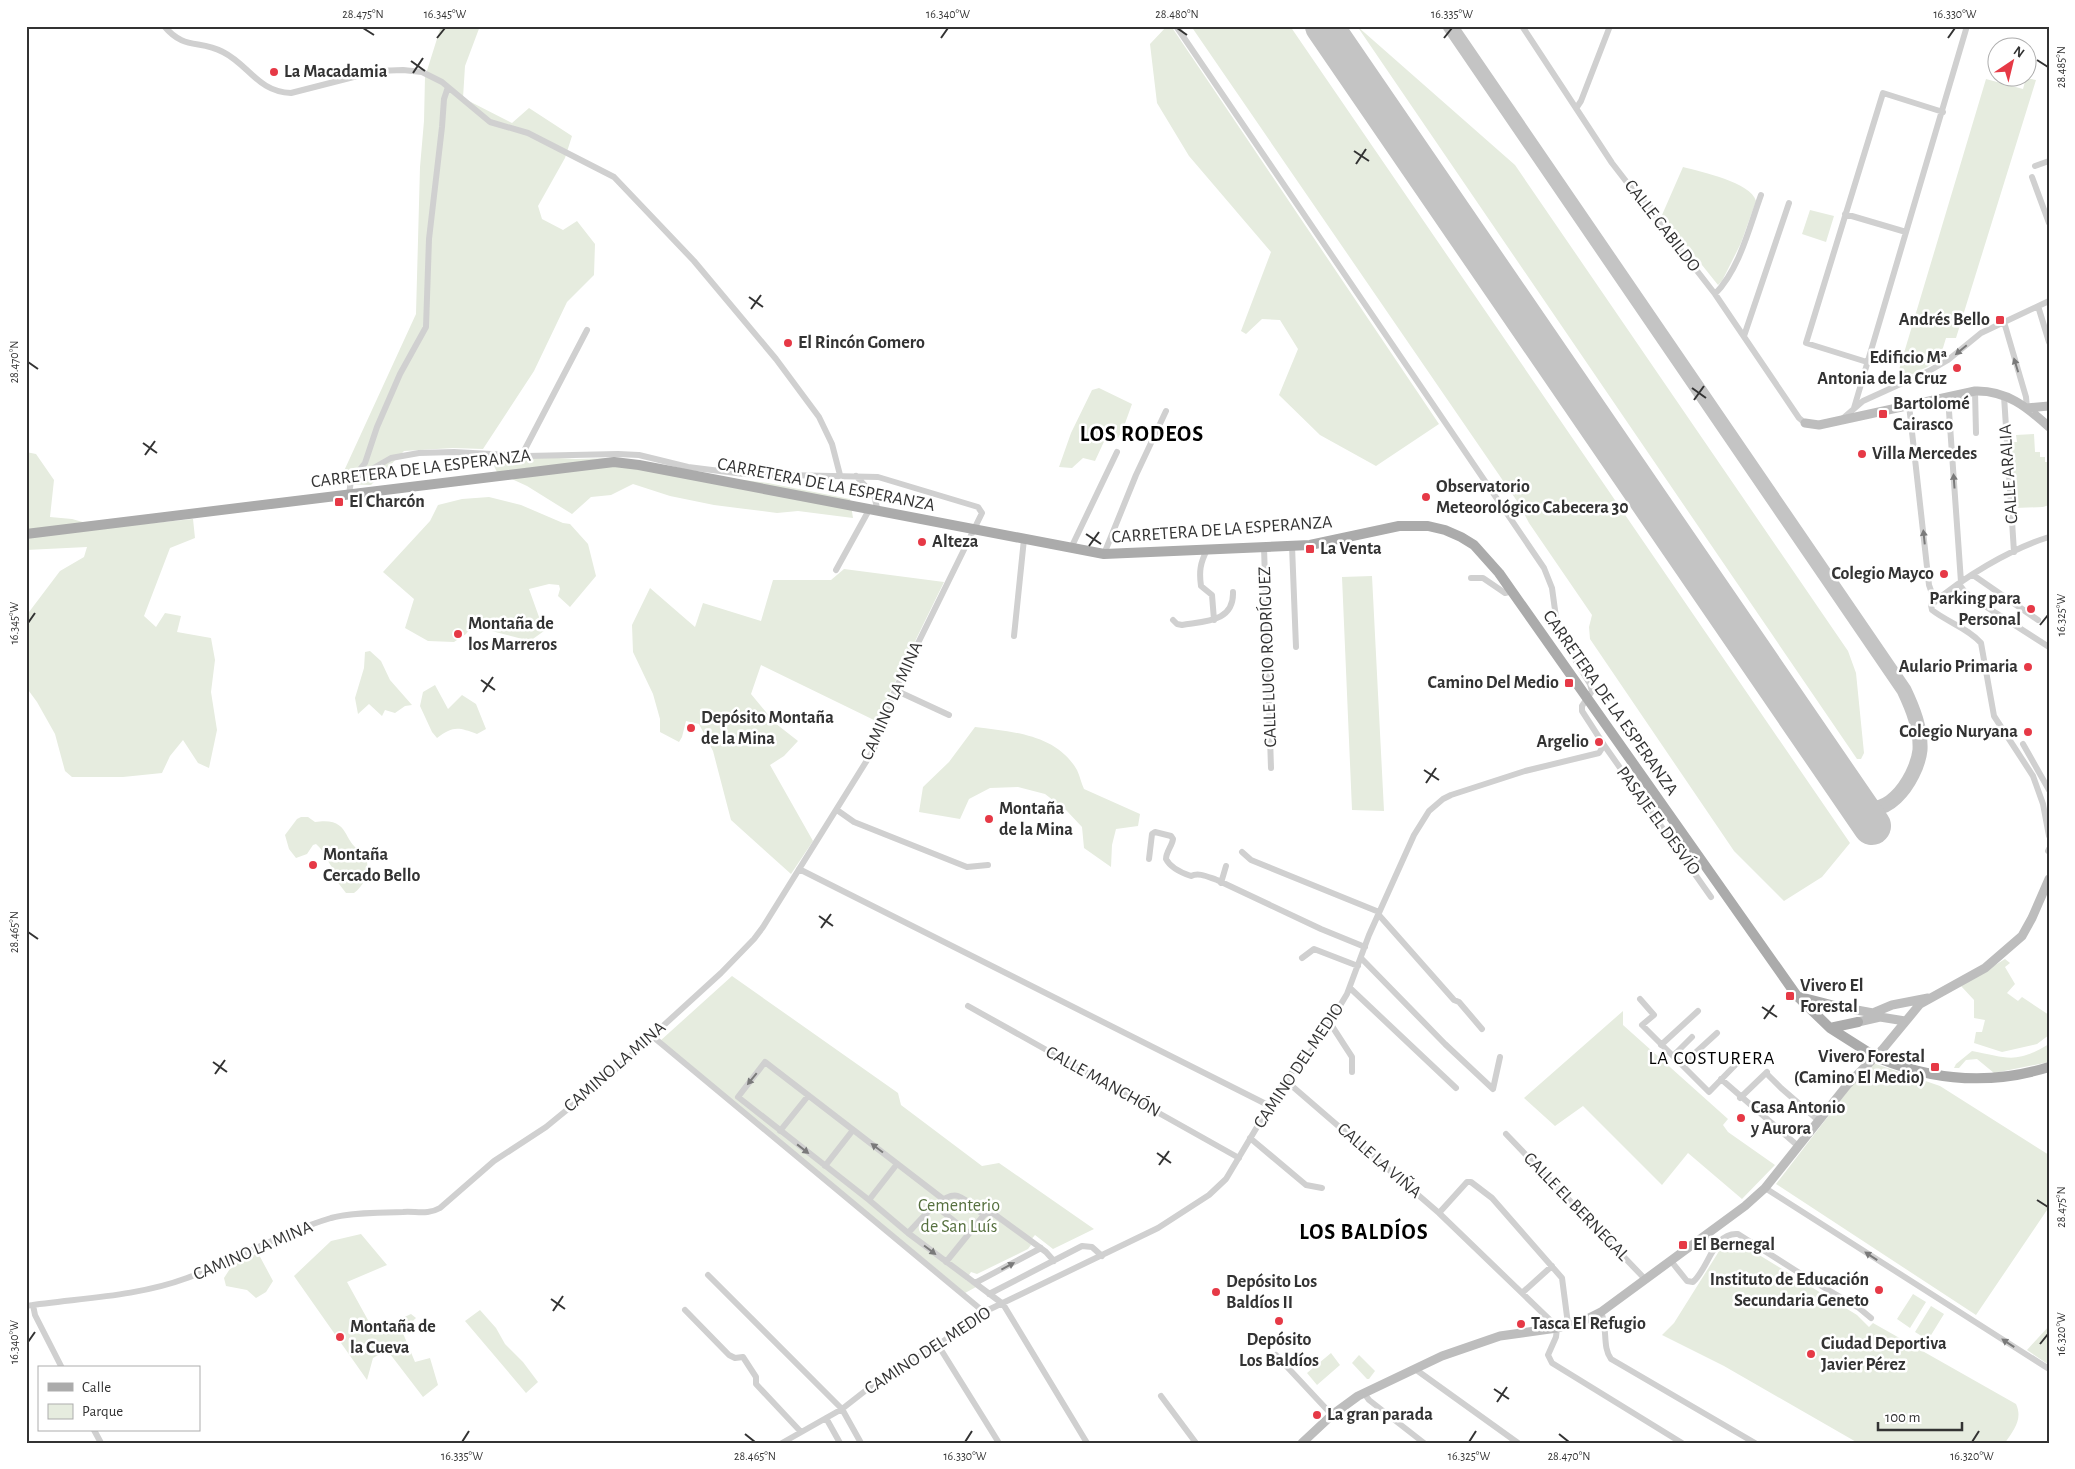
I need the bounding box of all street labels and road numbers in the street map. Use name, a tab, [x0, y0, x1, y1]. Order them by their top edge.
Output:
street label: CALLE CABILDO	[1621, 177, 1703, 275]
street label: CALLE ARALIA	[1996, 423, 2021, 524]
street label: CARRETERA DE LA ESPERANZA	[310, 447, 532, 491]
street label: CARRETERA DE LA ESPERANZA	[716, 455, 937, 515]
street label: CARRETERA DE LA ESPERANZA	[1111, 513, 1334, 547]
street label: CALLE LUCIO RODRÍGUEZ	[1253, 566, 1280, 748]
street label: CARRETERA DE LA ESPERANZA	[1539, 607, 1681, 799]
street label: CAMINO LA MINA	[858, 638, 926, 763]
street label: PASAJE EL DESVÍO	[1613, 762, 1706, 878]
street label: CAMINO DEL MEDIO	[1251, 1000, 1347, 1132]
street label: CAMINO LA MINA	[561, 1018, 670, 1116]
street label: CALLE MANCHÓN	[1043, 1040, 1165, 1121]
street label: CALLE LA VIÑA	[1334, 1118, 1427, 1203]
street label: CALLE EL BERNEGAL	[1520, 1149, 1633, 1265]
street label: CAMINO LA MINA	[191, 1218, 316, 1284]
street label: CAMINO DEL MEDIO	[862, 1304, 994, 1398]

